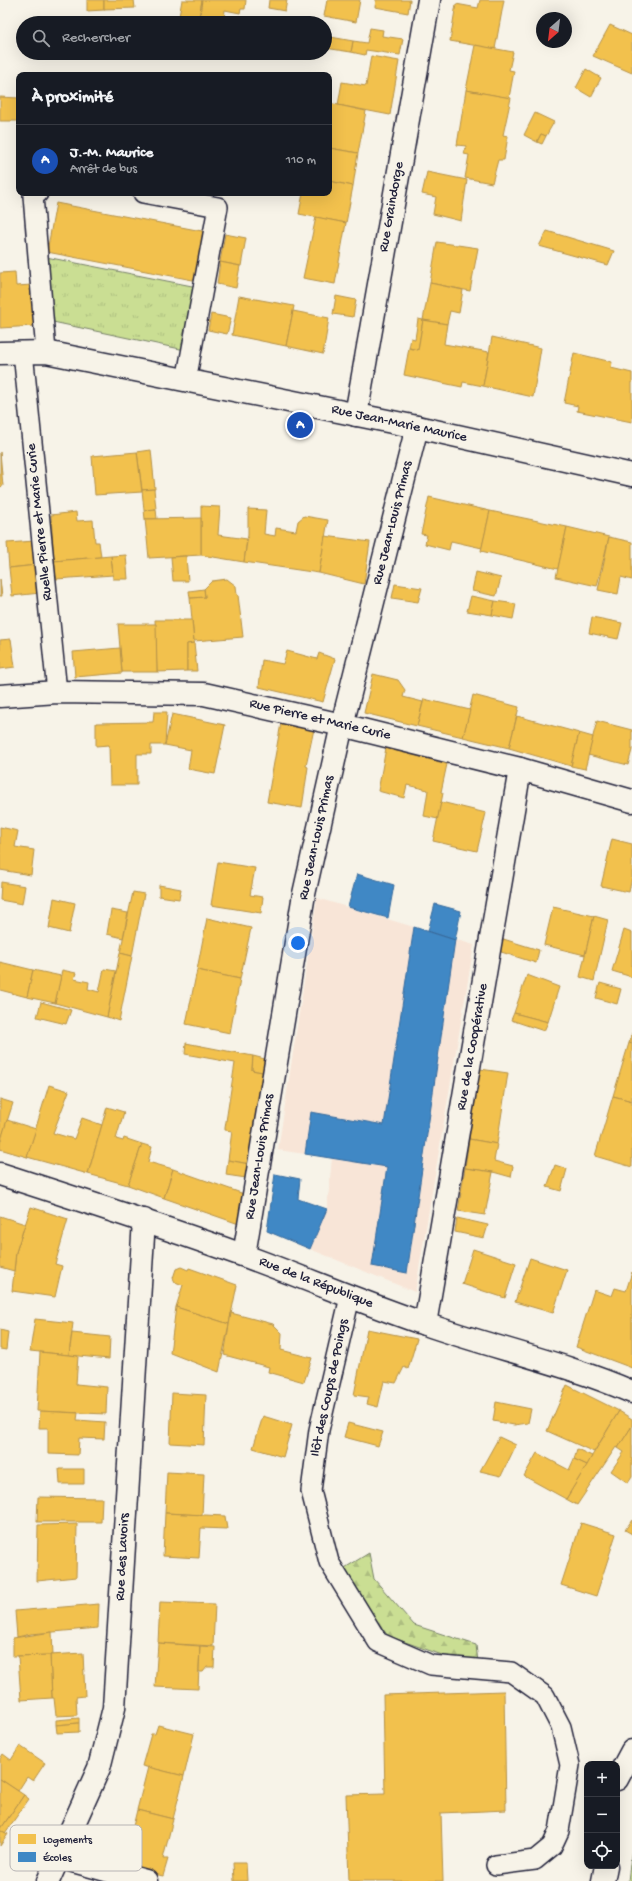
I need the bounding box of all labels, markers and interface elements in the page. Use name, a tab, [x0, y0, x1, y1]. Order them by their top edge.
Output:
north arrow	[536, 12, 572, 48]
search box	[16, 16, 332, 60]
icon: search	[30, 27, 52, 49]
text: Rechercher	[62, 29, 130, 47]
text: À proximité	[32, 88, 113, 108]
text: J.-M. Maurice	[70, 144, 153, 162]
text: A	[41, 153, 49, 168]
text: 110 m	[286, 153, 316, 168]
street label: Rue Graindorge	[376, 160, 408, 253]
text: Arrêt de bus	[70, 162, 137, 177]
street label: Rue Jean-Marie Maurice	[330, 401, 469, 447]
pin: A	[287, 410, 313, 440]
street label: Ruelle Pierre et Marie Curie	[23, 442, 57, 601]
street label: Rue Jean-Louis Primas	[369, 459, 417, 587]
street label: Rue Pierre et Marie Curie	[248, 695, 393, 745]
street label: Rue Jean-Louis Primas	[295, 773, 339, 902]
your location	[288, 933, 308, 953]
street label: Rue de la Coopérative	[453, 982, 493, 1112]
street label: Rue Jean-Louis Primas	[242, 1092, 278, 1221]
street label: Rue de la République	[256, 1253, 376, 1313]
street label: Ilôt des Coups de Poings	[307, 1317, 353, 1458]
street label: Rue des Lavoirs	[112, 1512, 134, 1601]
map controls	[584, 1761, 620, 1869]
button: +	[584, 1761, 620, 1797]
button: −	[584, 1797, 620, 1833]
legend	[10, 1825, 142, 1871]
button: locate	[584, 1833, 620, 1869]
text: Logements	[43, 1835, 93, 1847]
text: Écoles	[43, 1852, 72, 1865]

